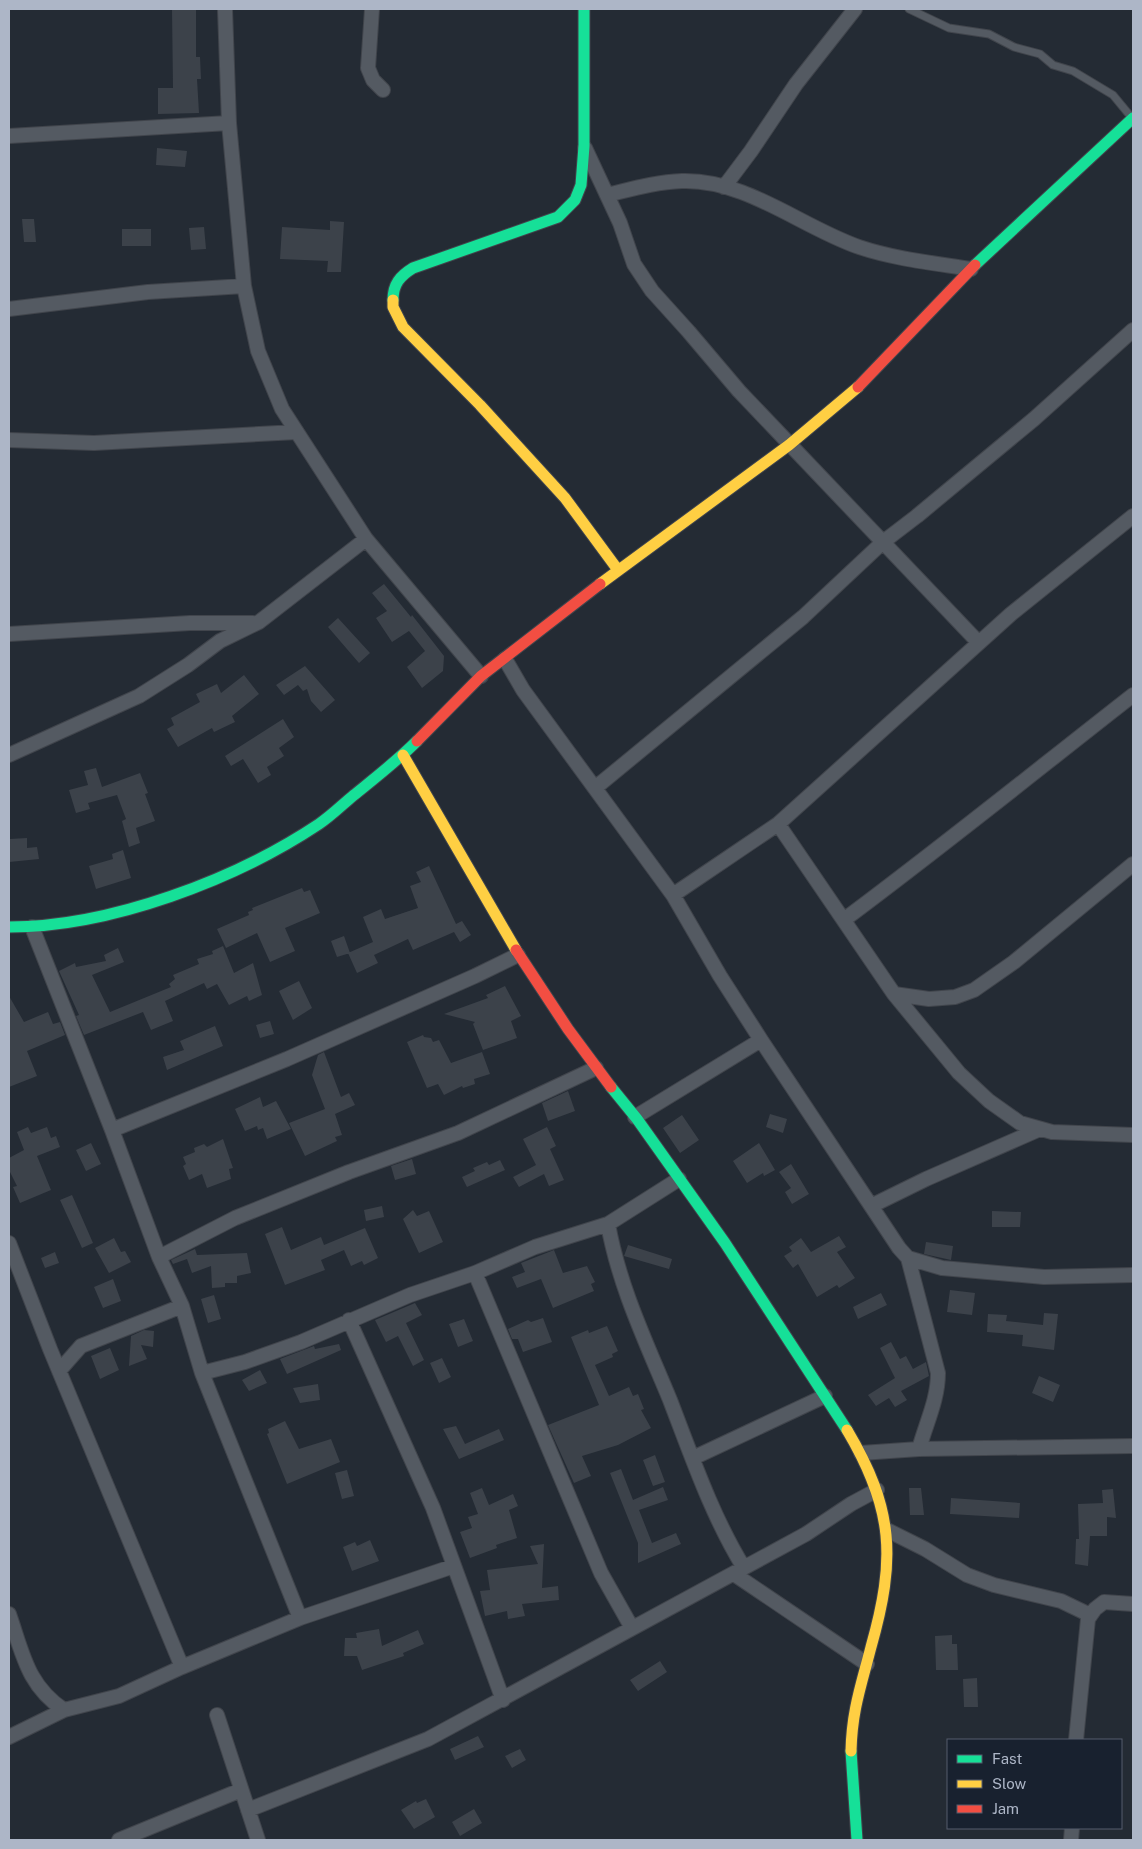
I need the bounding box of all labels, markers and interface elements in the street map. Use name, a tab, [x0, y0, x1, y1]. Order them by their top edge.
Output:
legend	[947, 1739, 1122, 1829]
text: Fast	[992, 1750, 1022, 1767]
text: Slow	[992, 1775, 1027, 1792]
text: Jam	[992, 1800, 1019, 1817]

